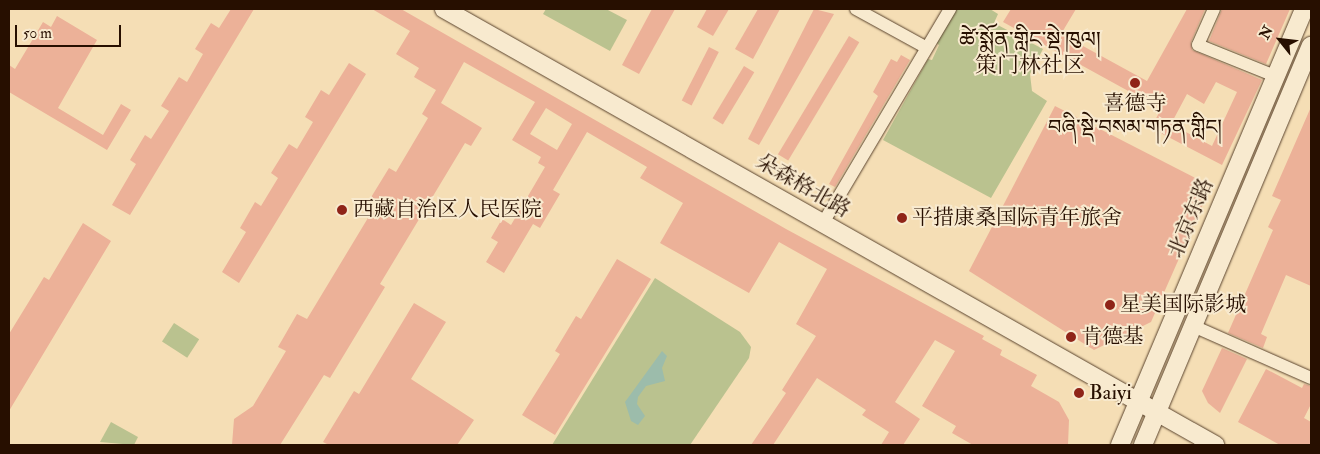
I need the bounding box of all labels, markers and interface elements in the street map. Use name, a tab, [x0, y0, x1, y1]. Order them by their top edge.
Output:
scale bar	[18, 15, 124, 47]
north arrow	[1255, 15, 1305, 65]
text: N	[1256, 23, 1277, 42]
text: 50 m	[23, 24, 52, 43]
district label: ཚེ་སྨོན་གླིང་སྡེ་ཁུལ། 策门林社区	[959, 27, 1101, 78]
marker: 喜德寺 བཞི་སྡེ་བསམ་གཏན་གླིང།	[1129, 77, 1141, 89]
place label: 喜德寺 བཞི་སྡེ་བསམ་གཏན་གླིང།	[1048, 91, 1222, 141]
street label: 朵森格北路	[751, 149, 855, 223]
street label: 北京东路	[1163, 174, 1219, 262]
place label: 西藏自治区人民医院	[353, 197, 542, 223]
marker: 西藏自治区人民医院	[335, 203, 349, 217]
place label: 平措康桑国际青年旅舍	[912, 205, 1122, 231]
marker: 平措康桑国际青年旅舍	[896, 212, 908, 224]
place label: 星美国际影城	[1120, 292, 1246, 318]
marker: 星美国际影城	[1104, 299, 1116, 311]
place label: 肯德基	[1081, 324, 1144, 350]
marker: 肯德基	[1065, 331, 1077, 343]
place label: Baiyi	[1089, 380, 1132, 406]
marker: Baiyi	[1073, 387, 1085, 399]

